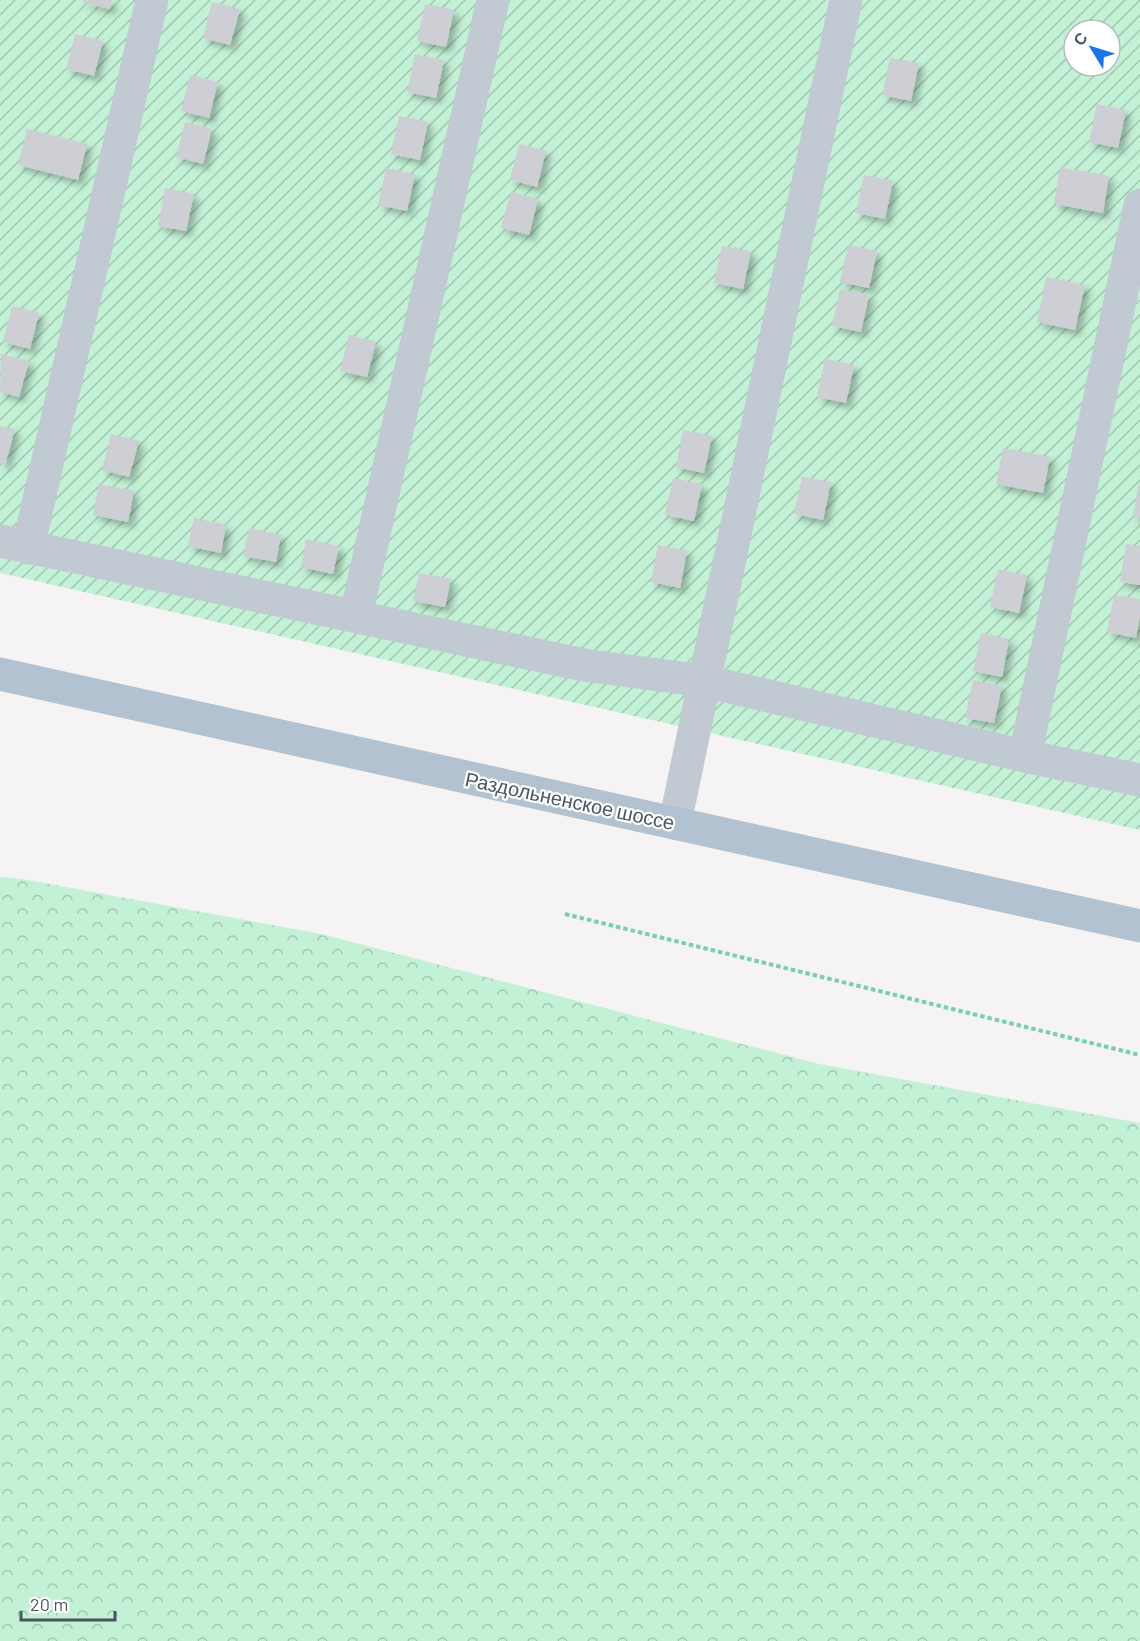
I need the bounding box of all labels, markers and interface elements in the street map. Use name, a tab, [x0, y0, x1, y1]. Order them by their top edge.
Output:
north arrow	[1062, 18, 1122, 78]
text: С	[1069, 28, 1091, 49]
street label: Раздольненское шоссе	[463, 766, 677, 834]
scale bar	[21, 1584, 116, 1622]
text: 20 m	[30, 1593, 68, 1615]

